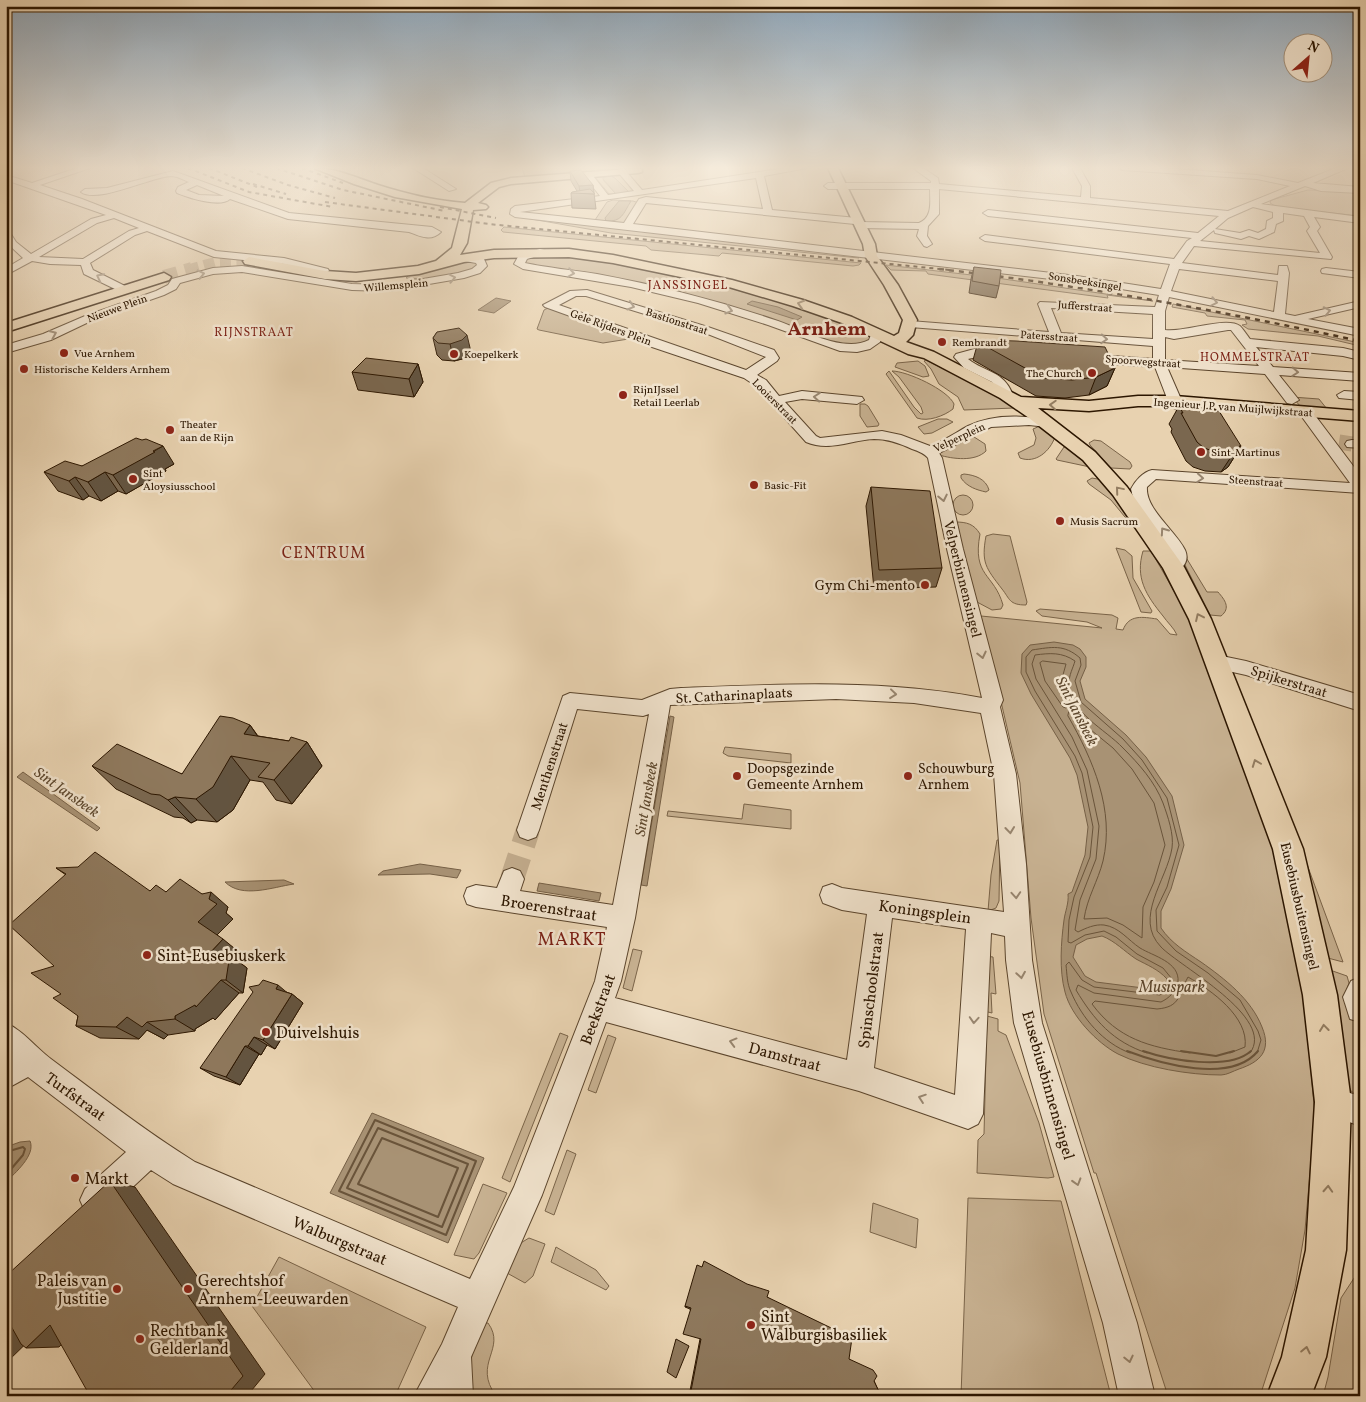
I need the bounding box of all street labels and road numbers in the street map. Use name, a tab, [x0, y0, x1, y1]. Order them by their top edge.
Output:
street label: Sonsbeeksingel	[1047, 269, 1123, 296]
street label: Willemsplein	[363, 276, 430, 297]
street label: Nieuwe Plein	[85, 291, 150, 327]
street label: Jufferstraat	[1057, 298, 1113, 317]
street label: Bastionstraat	[644, 305, 710, 340]
street label: Gele Rijders Plein	[568, 307, 654, 350]
street label: Patersstraat	[1020, 328, 1078, 347]
street label: Spoorwegstraat	[1105, 352, 1181, 373]
street label: Looierstraat	[748, 376, 800, 428]
street label: Ingenieur J.P. van Muijlwijkstraat	[1153, 395, 1313, 422]
street label: Velperplein	[931, 420, 988, 457]
street label: Steenstraat	[1228, 473, 1284, 492]
street label: Velperbinnensingel	[938, 519, 985, 640]
street label: Spijkerstraat	[1248, 662, 1329, 703]
street label: St. Catharinaplaats	[675, 684, 793, 709]
street label: Menthenstraat	[527, 720, 574, 813]
street label: Eusebiusbuitensingel	[1275, 840, 1323, 972]
street label: Broerenstraat	[499, 891, 599, 927]
street label: Koningsplein	[877, 896, 973, 930]
street label: Spinschoolstraat	[854, 930, 890, 1050]
street label: Beekstraat	[576, 971, 622, 1048]
street label: Eusebiusbinnensingel	[1015, 1008, 1079, 1163]
street label: Damstraat	[746, 1038, 824, 1078]
street label: Turfstraat	[40, 1068, 110, 1127]
street label: Walburgstraat	[289, 1212, 390, 1272]

